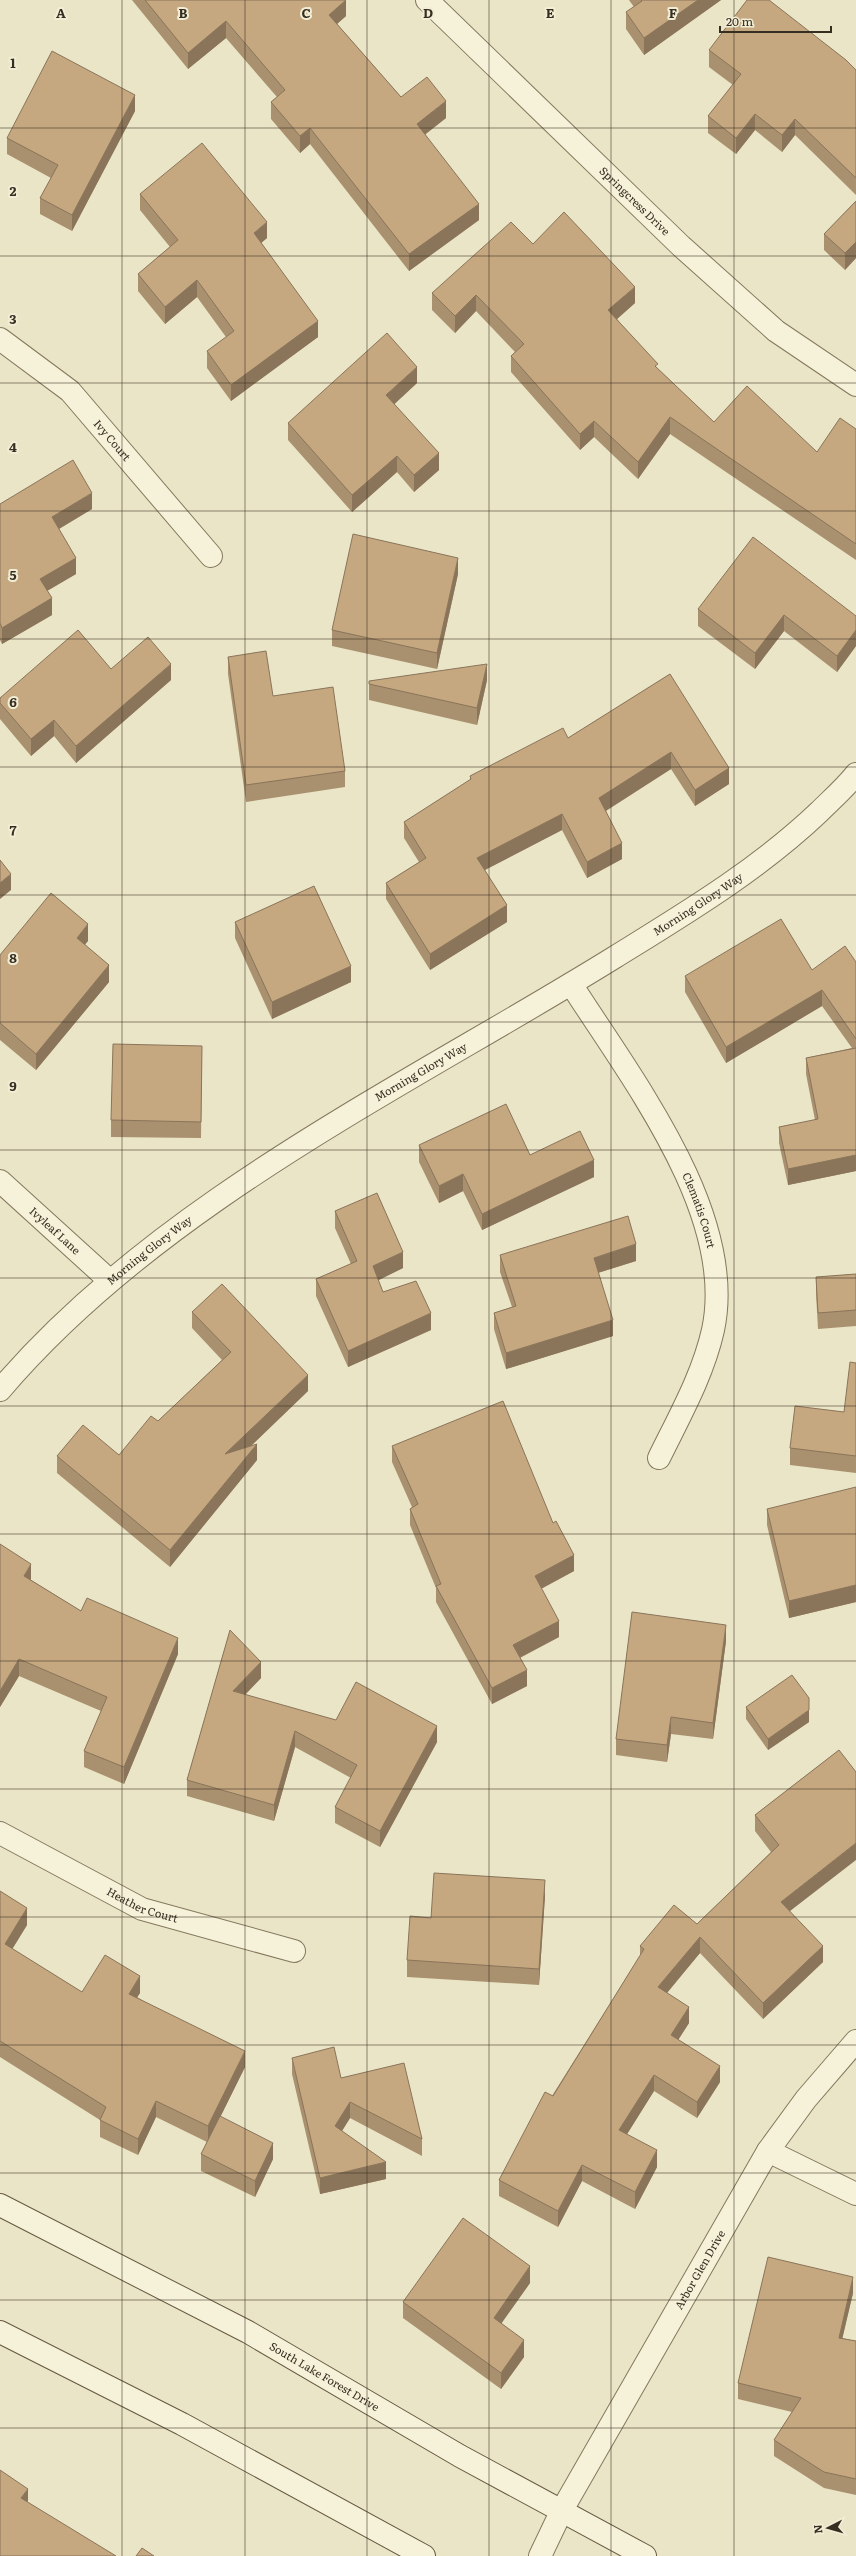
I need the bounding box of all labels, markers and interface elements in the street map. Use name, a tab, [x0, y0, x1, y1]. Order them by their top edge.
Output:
text: A	[56, 3, 66, 22]
text: B	[179, 3, 188, 22]
text: C	[301, 3, 311, 22]
text: D	[423, 3, 433, 22]
text: E	[546, 3, 555, 22]
text: F	[669, 3, 677, 22]
scale bar	[720, 8, 831, 34]
text: 20 m	[726, 12, 753, 30]
text: 1	[10, 53, 16, 72]
street label: Springcress Drive	[596, 162, 674, 238]
text: 2	[10, 181, 17, 200]
text: 3	[9, 309, 17, 328]
street label: Ivy Court	[91, 415, 135, 464]
text: 4	[9, 437, 17, 456]
text: 5	[9, 565, 17, 584]
text: 6	[9, 692, 17, 711]
text: 7	[9, 820, 17, 839]
street label: Morning Glory Way	[649, 868, 746, 939]
text: 8	[9, 948, 17, 967]
street label: Morning Glory Way	[371, 1037, 470, 1104]
text: 9	[9, 1076, 17, 1095]
street label: Clematis Court	[679, 1170, 720, 1250]
street label: Ivyleaf Lane	[26, 1203, 85, 1258]
street label: Morning Glory Way	[103, 1211, 195, 1288]
street label: Heather Court	[104, 1883, 180, 1926]
street label: Arbor Glen Drive	[670, 2226, 728, 2312]
street label: South Lake Forest Drive	[267, 2337, 383, 2414]
north arrow	[808, 2508, 848, 2548]
text: N	[809, 2524, 825, 2535]

